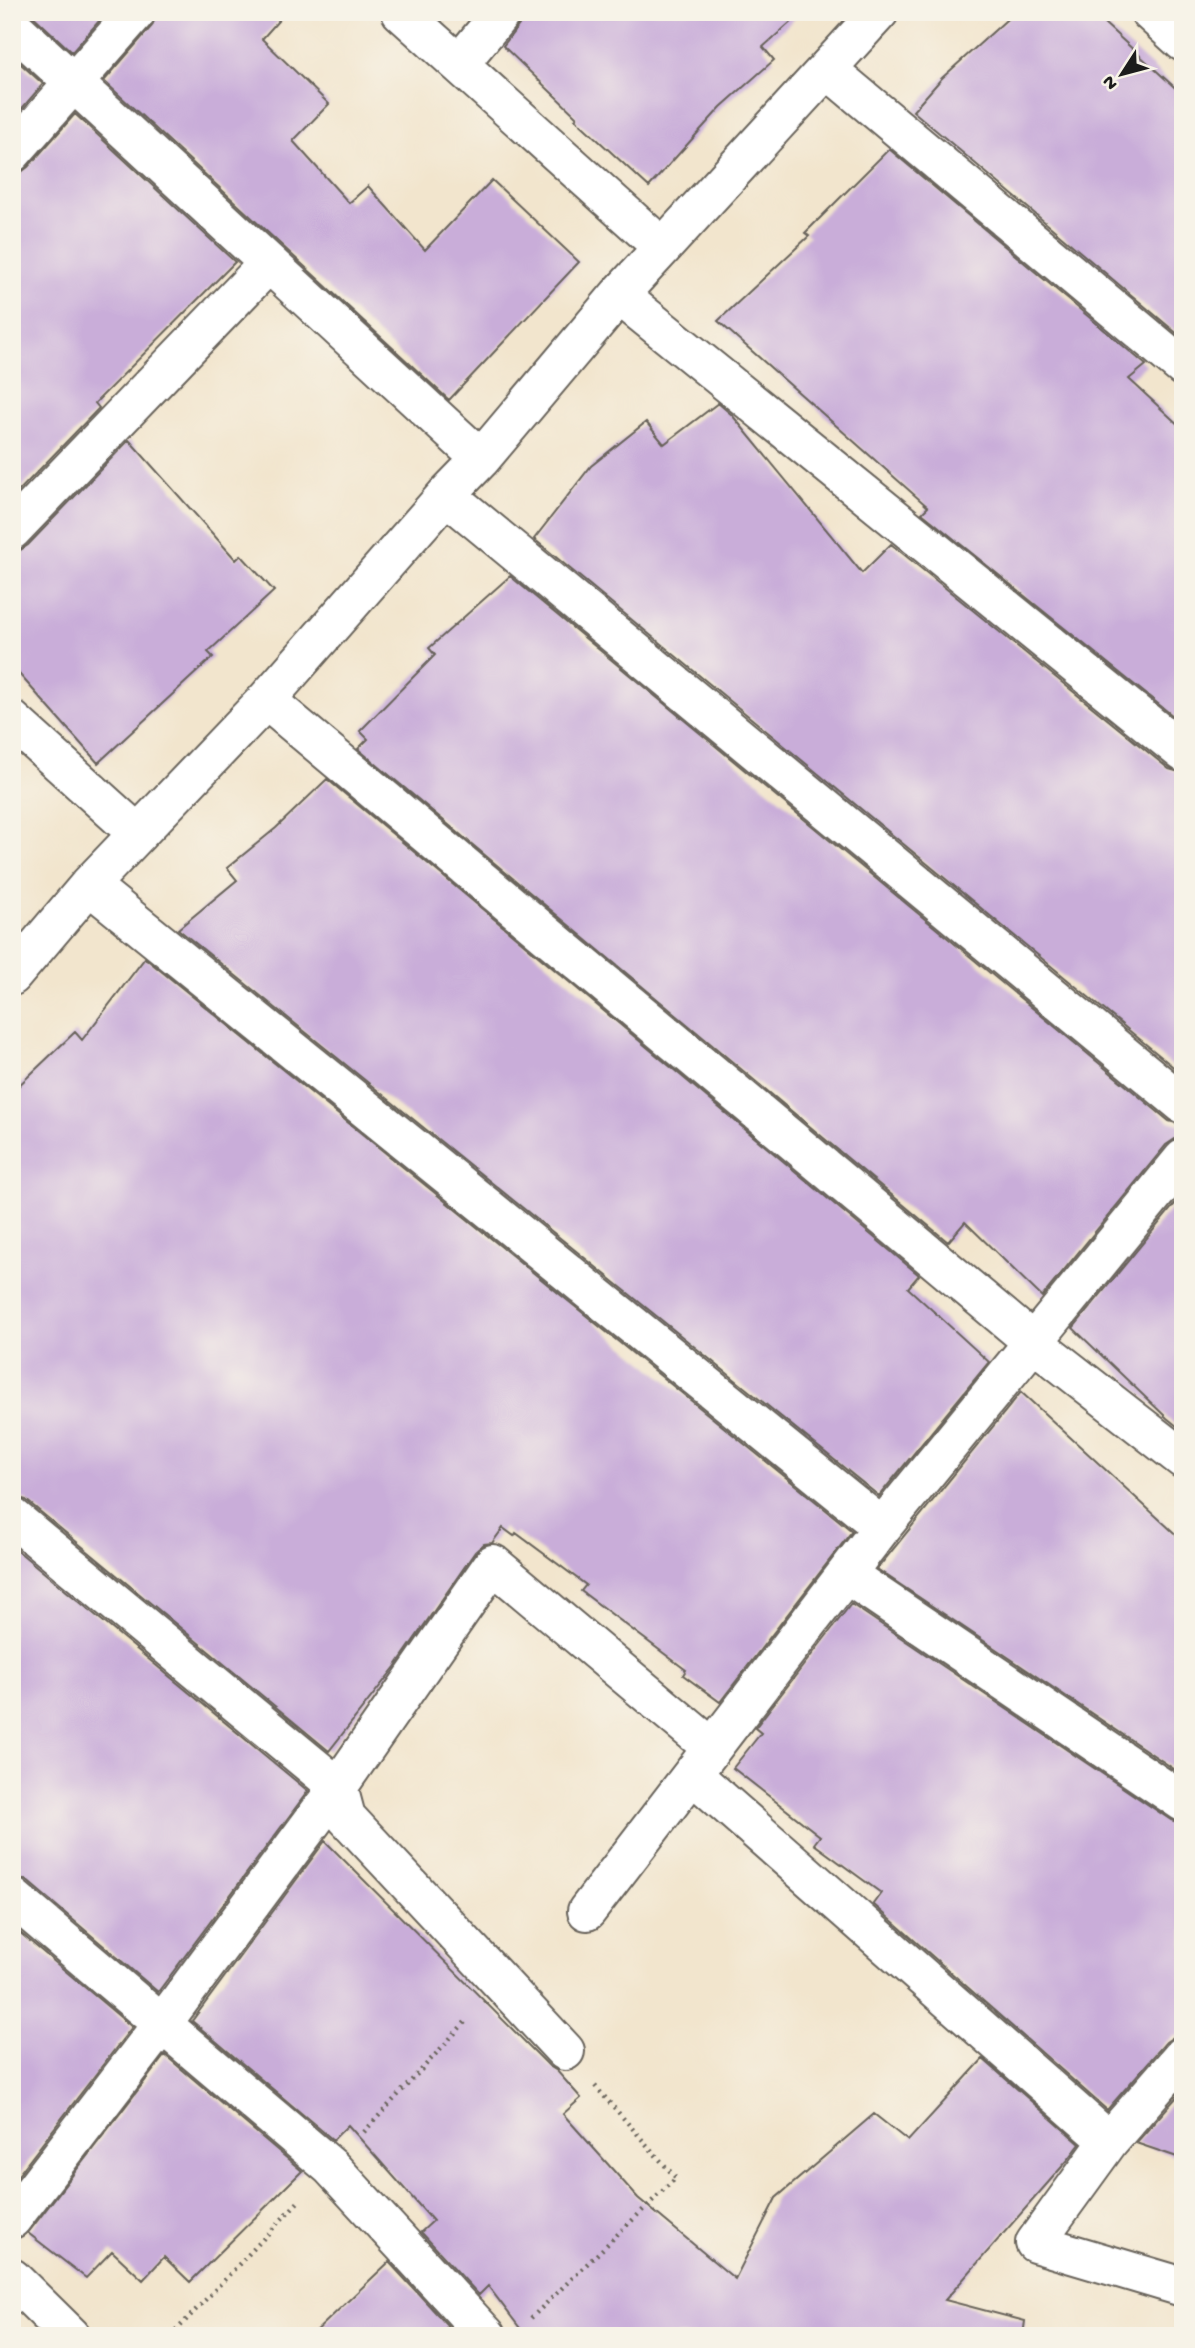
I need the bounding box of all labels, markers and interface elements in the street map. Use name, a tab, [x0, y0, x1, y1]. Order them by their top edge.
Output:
north arrow	[1086, 38, 1156, 108]
text: N	[1098, 70, 1124, 94]

